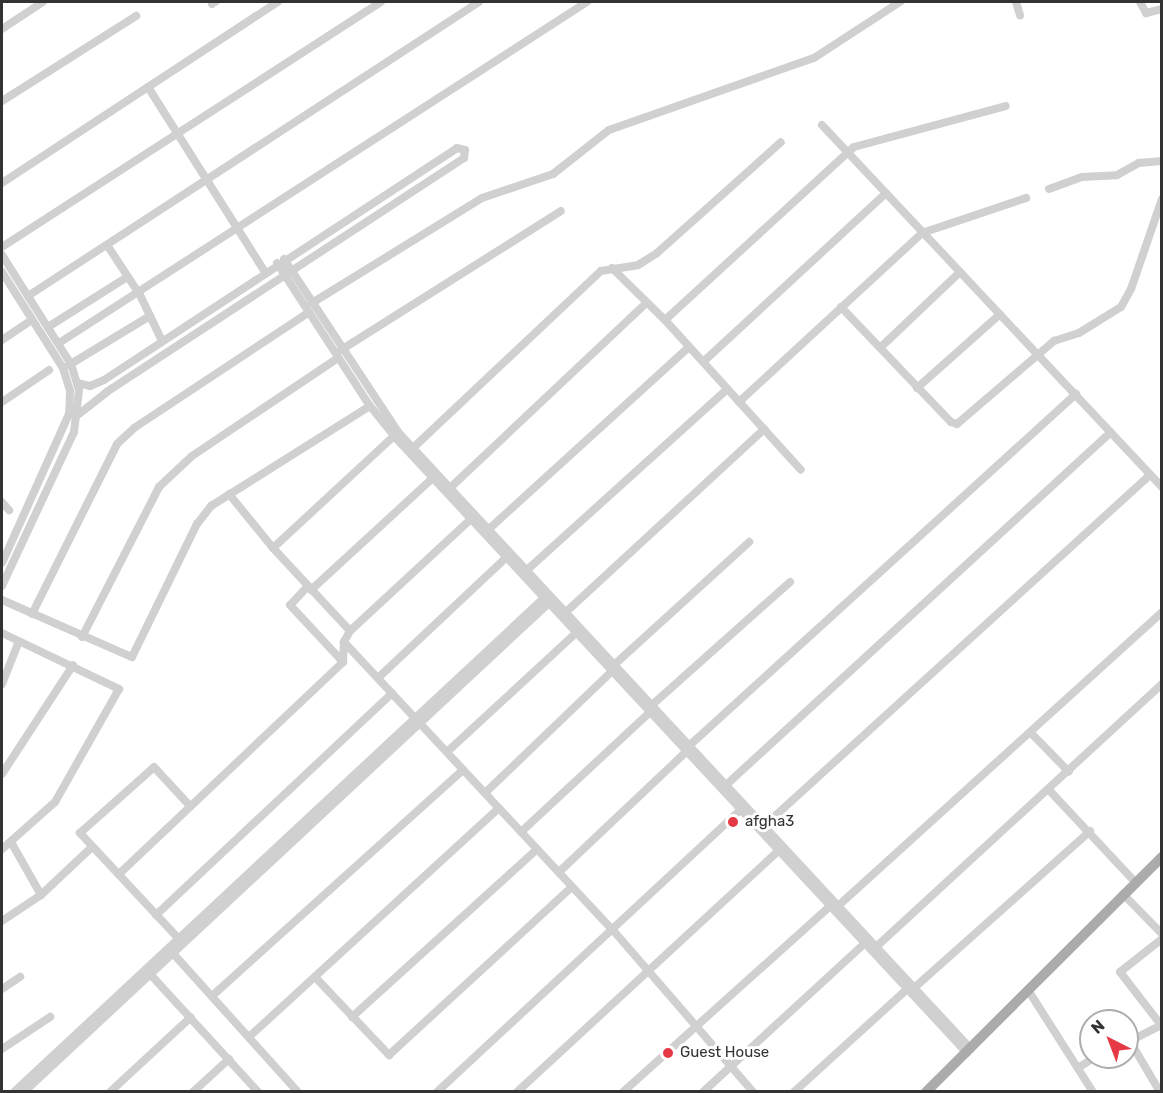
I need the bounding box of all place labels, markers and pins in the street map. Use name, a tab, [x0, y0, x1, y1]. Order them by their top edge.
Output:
place label: afgha3	[745, 813, 794, 831]
marker: afgha3	[726, 815, 740, 829]
place label: Guest House	[680, 1044, 769, 1062]
marker: Guest House	[661, 1046, 675, 1060]

